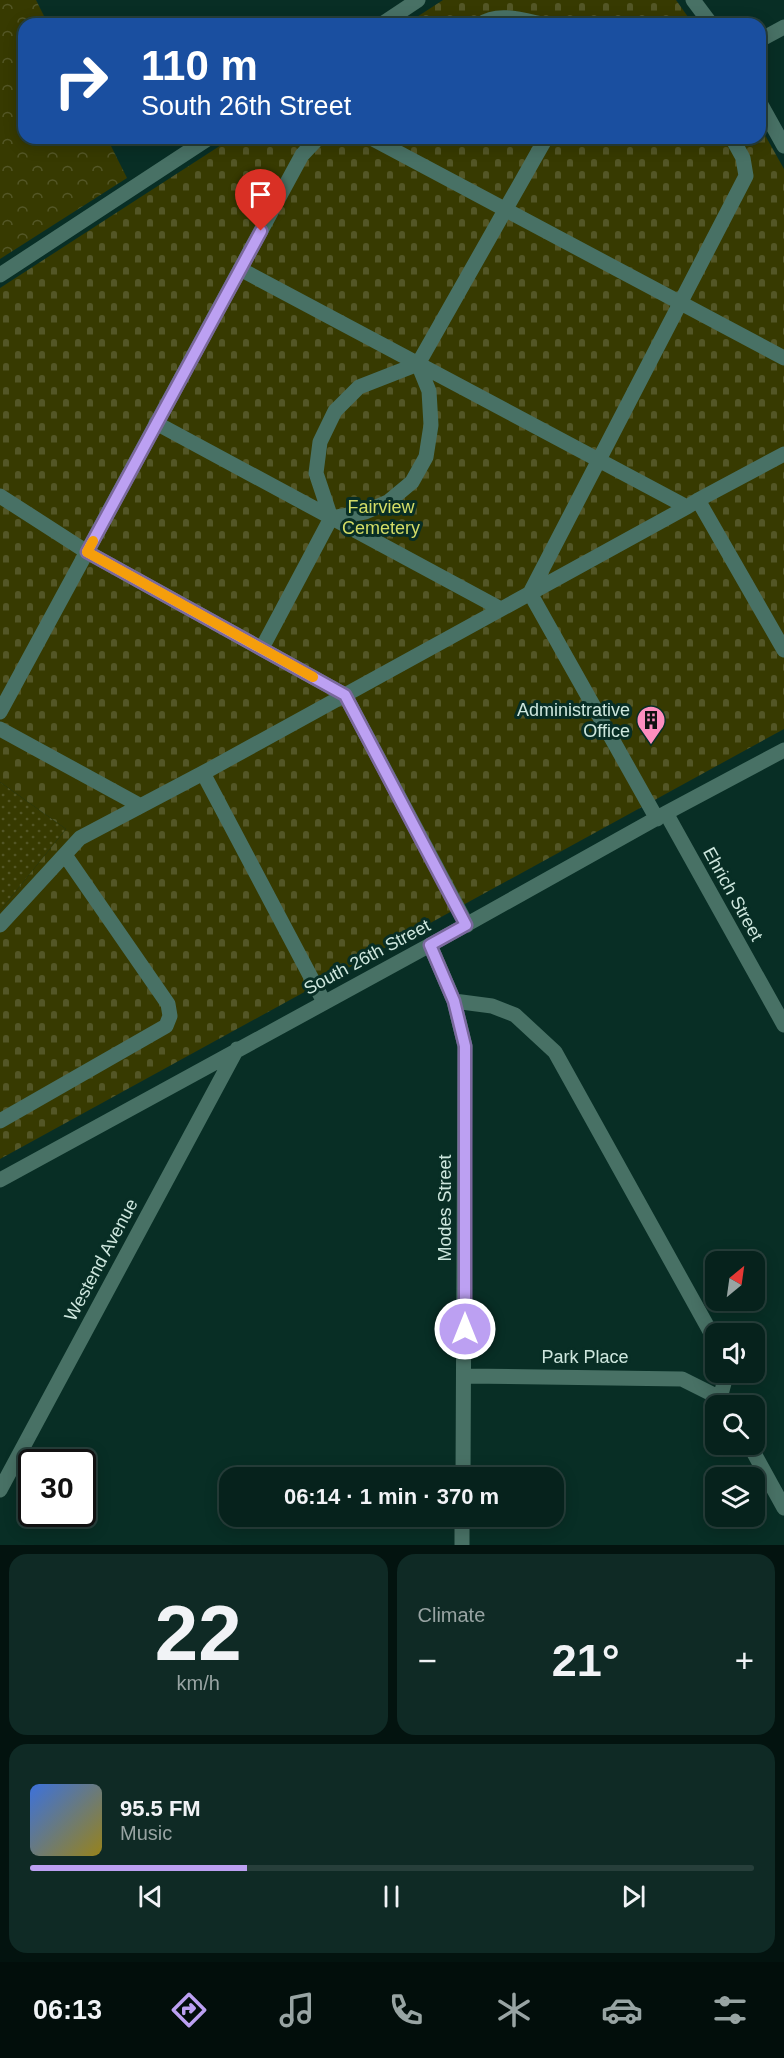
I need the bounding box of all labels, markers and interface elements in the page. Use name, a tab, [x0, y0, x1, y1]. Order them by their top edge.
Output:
icon: right	[42, 42, 120, 120]
text: 110 m	[141, 42, 258, 89]
text: South 26th Street	[141, 91, 351, 121]
pin	[235, 169, 286, 231]
icon: arrive	[244, 178, 277, 211]
park label: Fairview Cemetery	[342, 497, 420, 538]
place label: Administrative Office	[517, 700, 630, 741]
building icon: Administrative Office	[635, 704, 667, 746]
street label: Ehrich Street	[699, 844, 767, 944]
street label: South 26th Street	[300, 915, 434, 999]
street label: Modes Street	[435, 1154, 455, 1262]
street label: Westend Avenue	[60, 1196, 142, 1324]
north arrow	[705, 1251, 765, 1311]
map controls	[705, 1251, 765, 1527]
position arrow	[433, 1297, 497, 1361]
button: sound	[705, 1323, 765, 1383]
street label: Park Place	[541, 1347, 629, 1367]
button: search	[705, 1395, 765, 1455]
speed limit sign: 30	[18, 1449, 96, 1527]
button: layers	[705, 1467, 765, 1527]
text: 06:14 · 1 min · 370 m	[284, 1484, 499, 1509]
text: 22	[155, 1589, 242, 1677]
text: Climate	[418, 1604, 485, 1626]
text: 21°	[552, 1635, 620, 1686]
text: −	[418, 1642, 437, 1679]
text: +	[735, 1642, 754, 1679]
text: km/h	[177, 1672, 220, 1694]
text: 95.5 FM	[120, 1796, 201, 1821]
text: Music	[120, 1822, 172, 1844]
icon: previous	[134, 1880, 167, 1913]
icon: pause	[375, 1880, 408, 1913]
icon: next	[617, 1880, 650, 1913]
icon: directions	[168, 1989, 210, 2031]
icon: music	[276, 1989, 318, 2031]
icon: phone	[385, 1989, 427, 2031]
icon: climate	[493, 1989, 535, 2031]
icon: car	[601, 1989, 643, 2031]
icon: filters	[709, 1989, 751, 2031]
text: 06:13	[33, 1995, 102, 2025]

